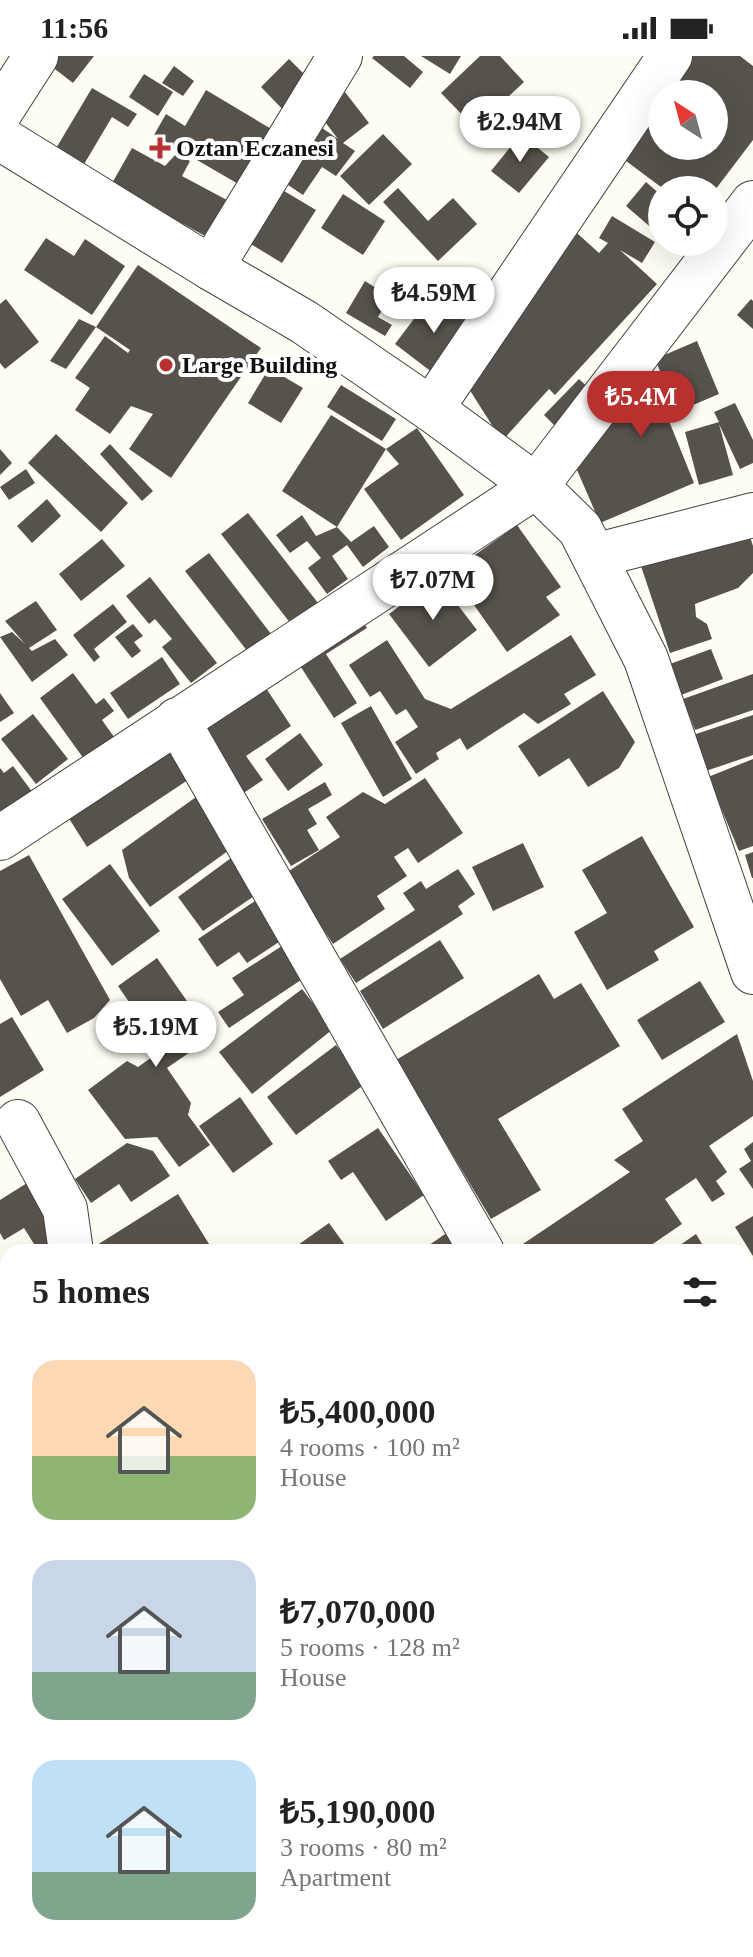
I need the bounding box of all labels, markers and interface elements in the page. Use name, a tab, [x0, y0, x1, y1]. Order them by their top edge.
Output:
text: 11:56	[40, 11, 108, 44]
north arrow	[648, 80, 728, 160]
map controls	[648, 80, 728, 256]
pin: ₺2.94M	[455, 96, 585, 164]
text: ₺2.94M	[478, 107, 562, 136]
place label: Oztan Eczanesi	[176, 135, 334, 161]
marker: Oztan Eczanesi	[151, 139, 169, 157]
button: locate	[648, 176, 728, 256]
pin: ₺4.59M	[369, 267, 499, 335]
text: ₺4.59M	[392, 278, 476, 307]
place label: Large Building	[182, 352, 337, 378]
marker: Large Building	[157, 356, 175, 374]
pin: ₺5.4M	[585, 371, 697, 439]
text: ₺5.4M	[605, 382, 677, 411]
pin: ₺7.07M	[368, 554, 498, 622]
text: ₺7.07M	[391, 565, 475, 594]
pin: ₺5.19M	[91, 1001, 221, 1069]
text: ₺5.19M	[114, 1012, 198, 1041]
icon: filters	[678, 1270, 722, 1314]
text: 5 homes	[32, 1273, 150, 1310]
icon: home	[96, 1392, 192, 1488]
text: ₺5,400,000	[280, 1393, 435, 1430]
text: 4 rooms · 100 m²	[280, 1433, 460, 1462]
text: House	[280, 1463, 346, 1492]
icon: home	[96, 1592, 192, 1688]
text: ₺7,070,000	[280, 1593, 435, 1630]
text: 5 rooms · 128 m²	[280, 1633, 460, 1662]
text: House	[280, 1663, 346, 1692]
icon: home	[96, 1792, 192, 1888]
text: ₺5,190,000	[280, 1793, 435, 1830]
text: 3 rooms · 80 m²	[280, 1833, 447, 1862]
text: Apartment	[280, 1863, 391, 1892]

